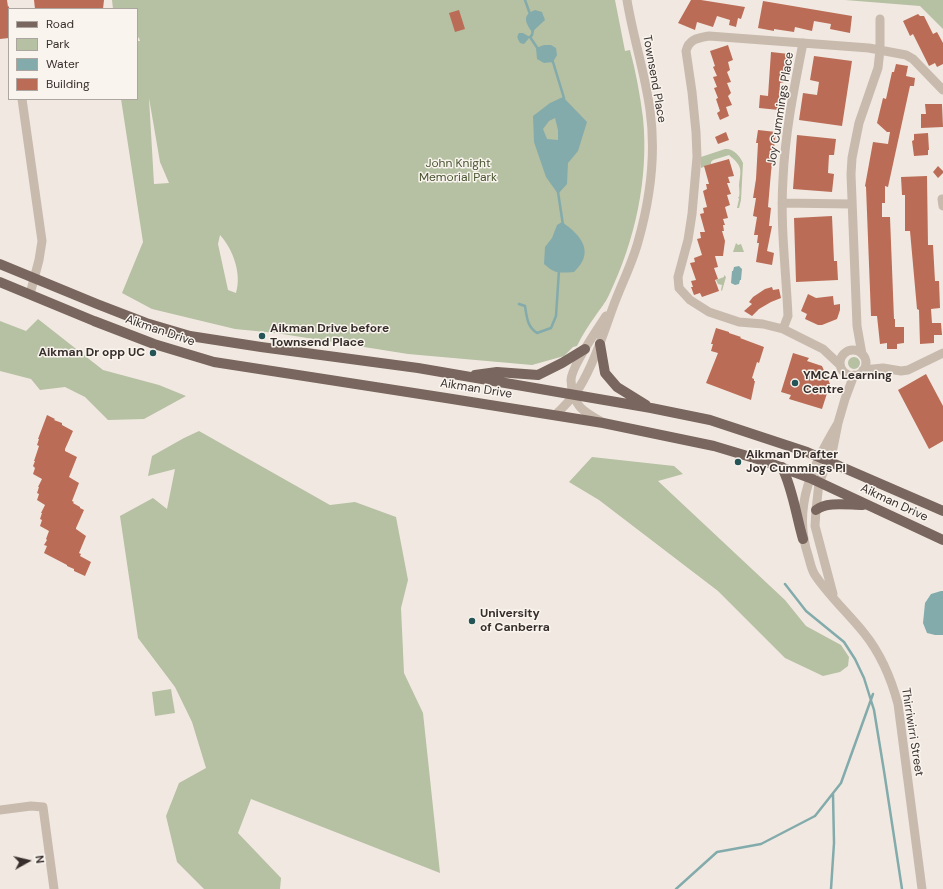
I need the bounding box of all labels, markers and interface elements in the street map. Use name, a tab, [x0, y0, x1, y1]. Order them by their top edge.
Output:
legend	[8, 8, 138, 100]
text: Road	[46, 16, 74, 32]
street label: Townsend Place	[639, 34, 669, 124]
text: Park	[46, 36, 70, 52]
street label: Joy Cummings Place	[765, 51, 797, 167]
text: Water	[46, 56, 79, 72]
text: Building	[46, 76, 90, 92]
park label: John Knight Memorial Park	[419, 157, 497, 185]
street label: Aikman Drive	[123, 312, 197, 350]
place label: Aikman Drive before Townsend Place	[270, 322, 389, 350]
marker: Aikman Drive before Townsend Place	[257, 331, 267, 341]
place label: Aikman Dr opp UC	[39, 346, 145, 360]
marker: Aikman Dr opp UC	[148, 348, 158, 358]
place label: YMCA Learning Centre	[803, 369, 892, 397]
street label: Aikman Drive	[439, 376, 513, 402]
marker: YMCA Learning Centre	[790, 378, 800, 388]
place label: Aikman Dr after Joy Cummings Pl	[746, 448, 846, 476]
marker: Aikman Dr after Joy Cummings Pl	[733, 457, 743, 467]
street label: Aikman Drive	[858, 481, 930, 525]
place label: University of Canberra	[480, 607, 550, 635]
marker: University of Canberra	[467, 616, 477, 626]
street label: Thirriwirri Street	[898, 687, 926, 777]
north arrow	[8, 841, 48, 881]
text: N	[32, 854, 47, 864]

